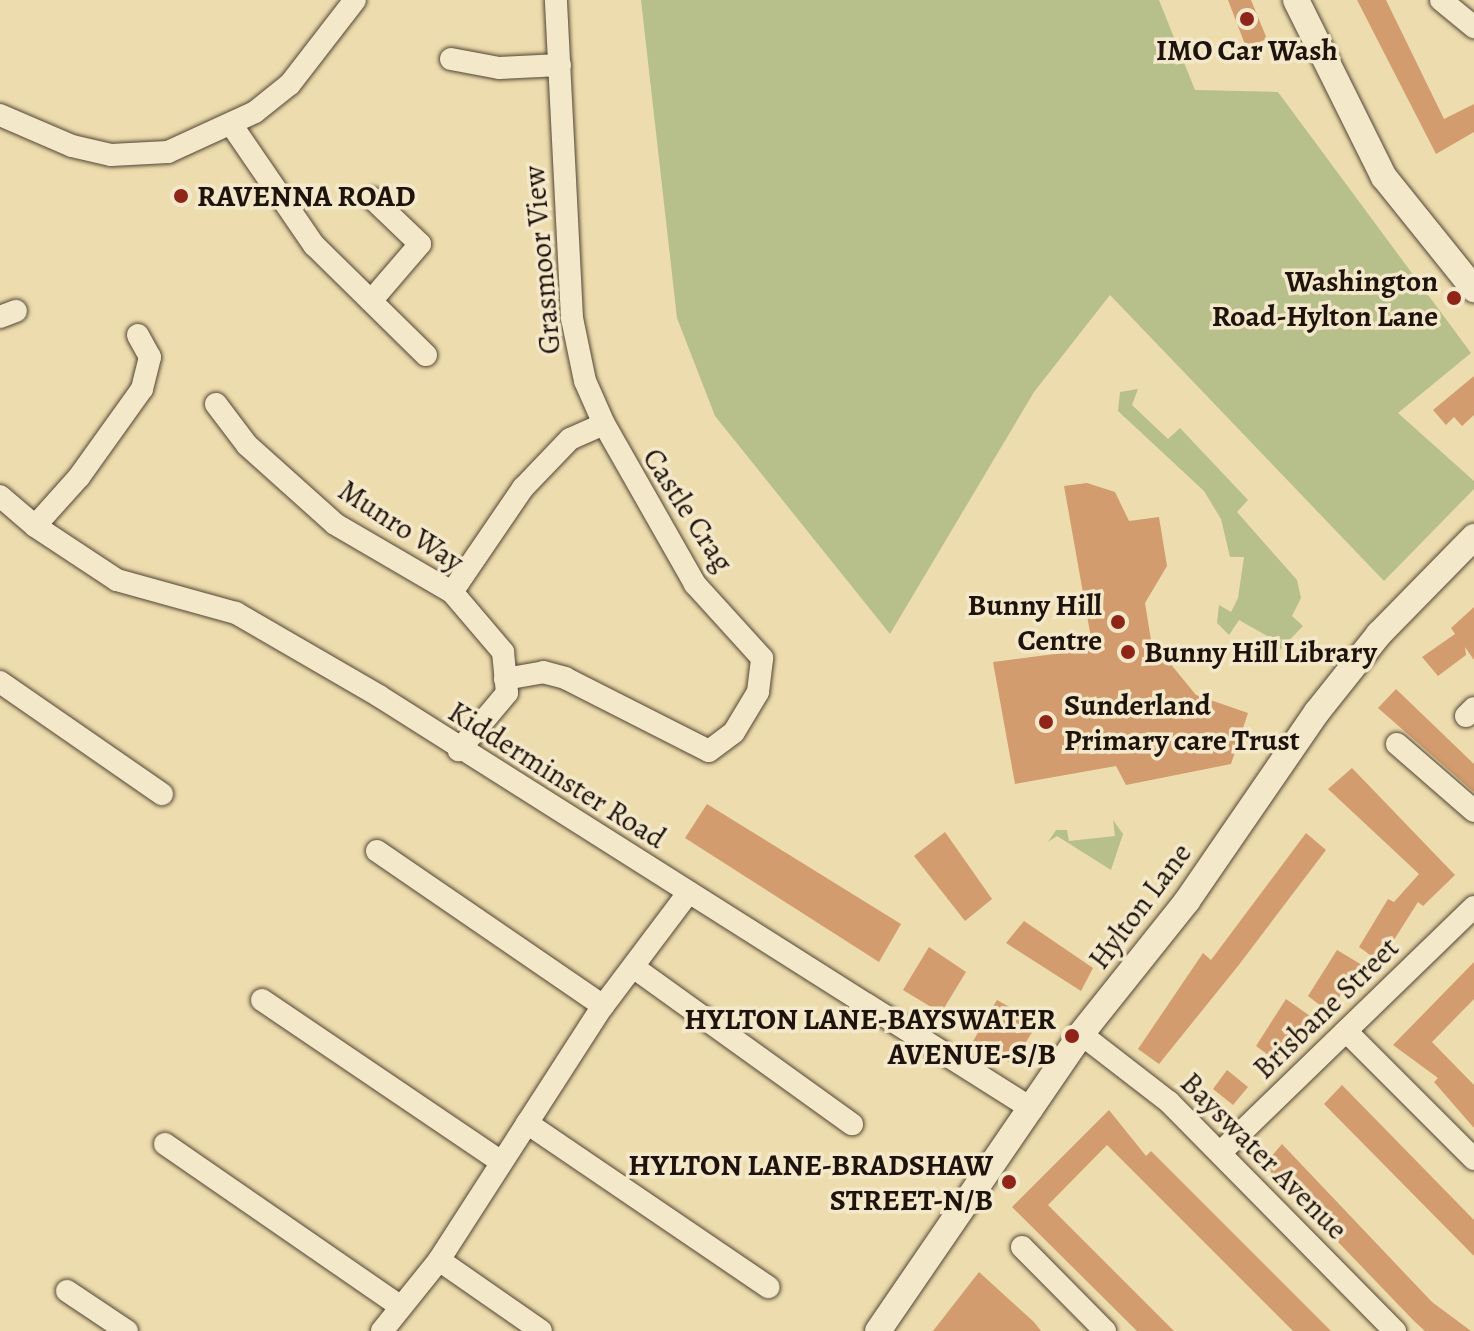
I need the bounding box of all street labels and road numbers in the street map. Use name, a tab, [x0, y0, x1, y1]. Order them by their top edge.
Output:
street label: Grasmoor View	[516, 164, 568, 356]
street label: Castle Crag	[635, 442, 741, 578]
street label: Munro Way	[332, 472, 470, 580]
street label: Kidderminster Road	[442, 694, 672, 856]
street label: Hylton Lane	[1081, 836, 1199, 976]
street label: Brisbane Street	[1246, 930, 1406, 1086]
street label: Bayswater Avenue	[1173, 1065, 1355, 1247]

